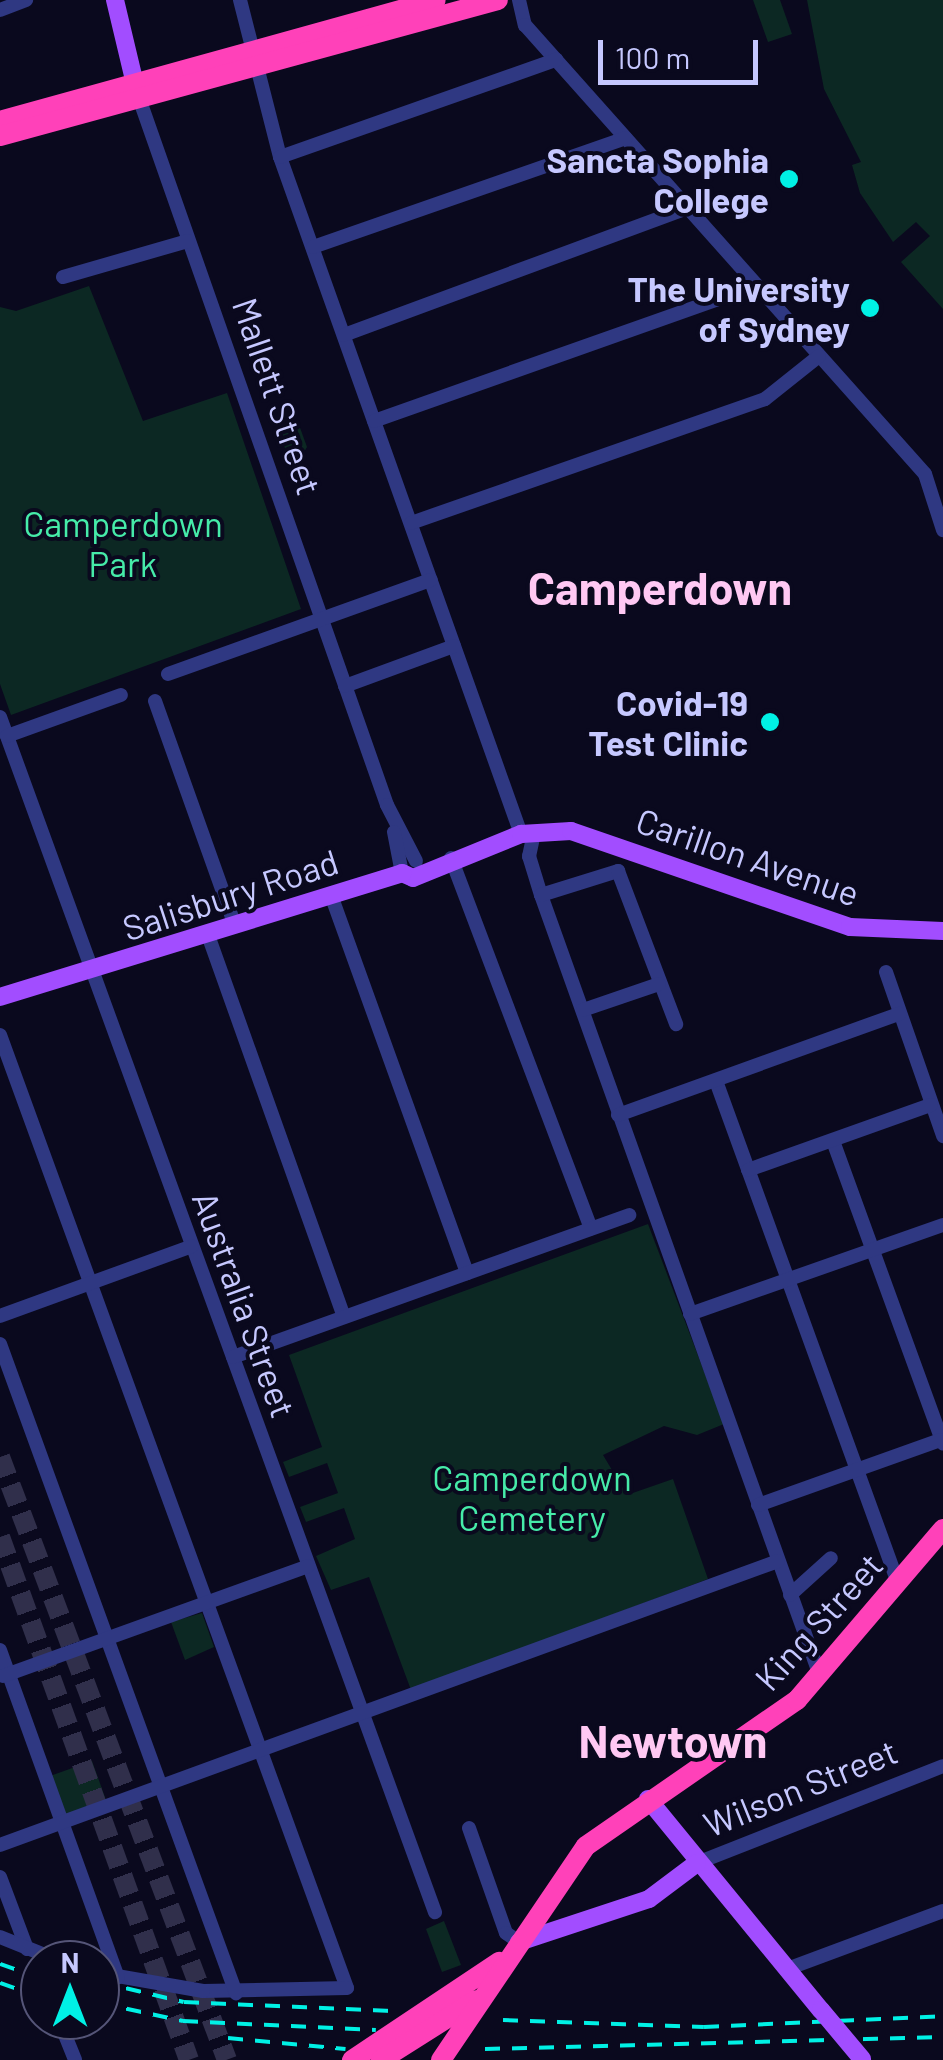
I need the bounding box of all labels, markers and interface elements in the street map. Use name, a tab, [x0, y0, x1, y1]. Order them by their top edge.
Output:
scale bar	[603, 20, 763, 82]
text: 100 m	[615, 39, 690, 75]
place label: Sancta Sophia College	[547, 138, 769, 220]
marker: Sancta Sophia College	[778, 168, 800, 190]
place label: The University of Sydney	[628, 267, 850, 349]
street label: Mallett Street	[225, 292, 331, 500]
marker: The University of Sydney	[859, 297, 881, 319]
park label: Camperdown Park	[23, 502, 223, 584]
district label: Camperdown	[528, 561, 792, 615]
place label: Covid-19 Test Clinic	[588, 681, 748, 763]
marker: Covid-19 Test Clinic	[757, 709, 783, 735]
street label: Carillon Avenue	[631, 798, 865, 914]
street label: Salisbury Road	[117, 839, 343, 949]
street label: Australia Street	[185, 1185, 305, 1423]
park label: Camperdown Cemetery	[432, 1456, 632, 1538]
street label: King Street	[745, 1544, 891, 1698]
district label: Newtown	[579, 1714, 767, 1768]
street label: Wilson Street	[697, 1729, 903, 1845]
north arrow	[20, 1940, 120, 2040]
text: N	[61, 1945, 79, 1979]

